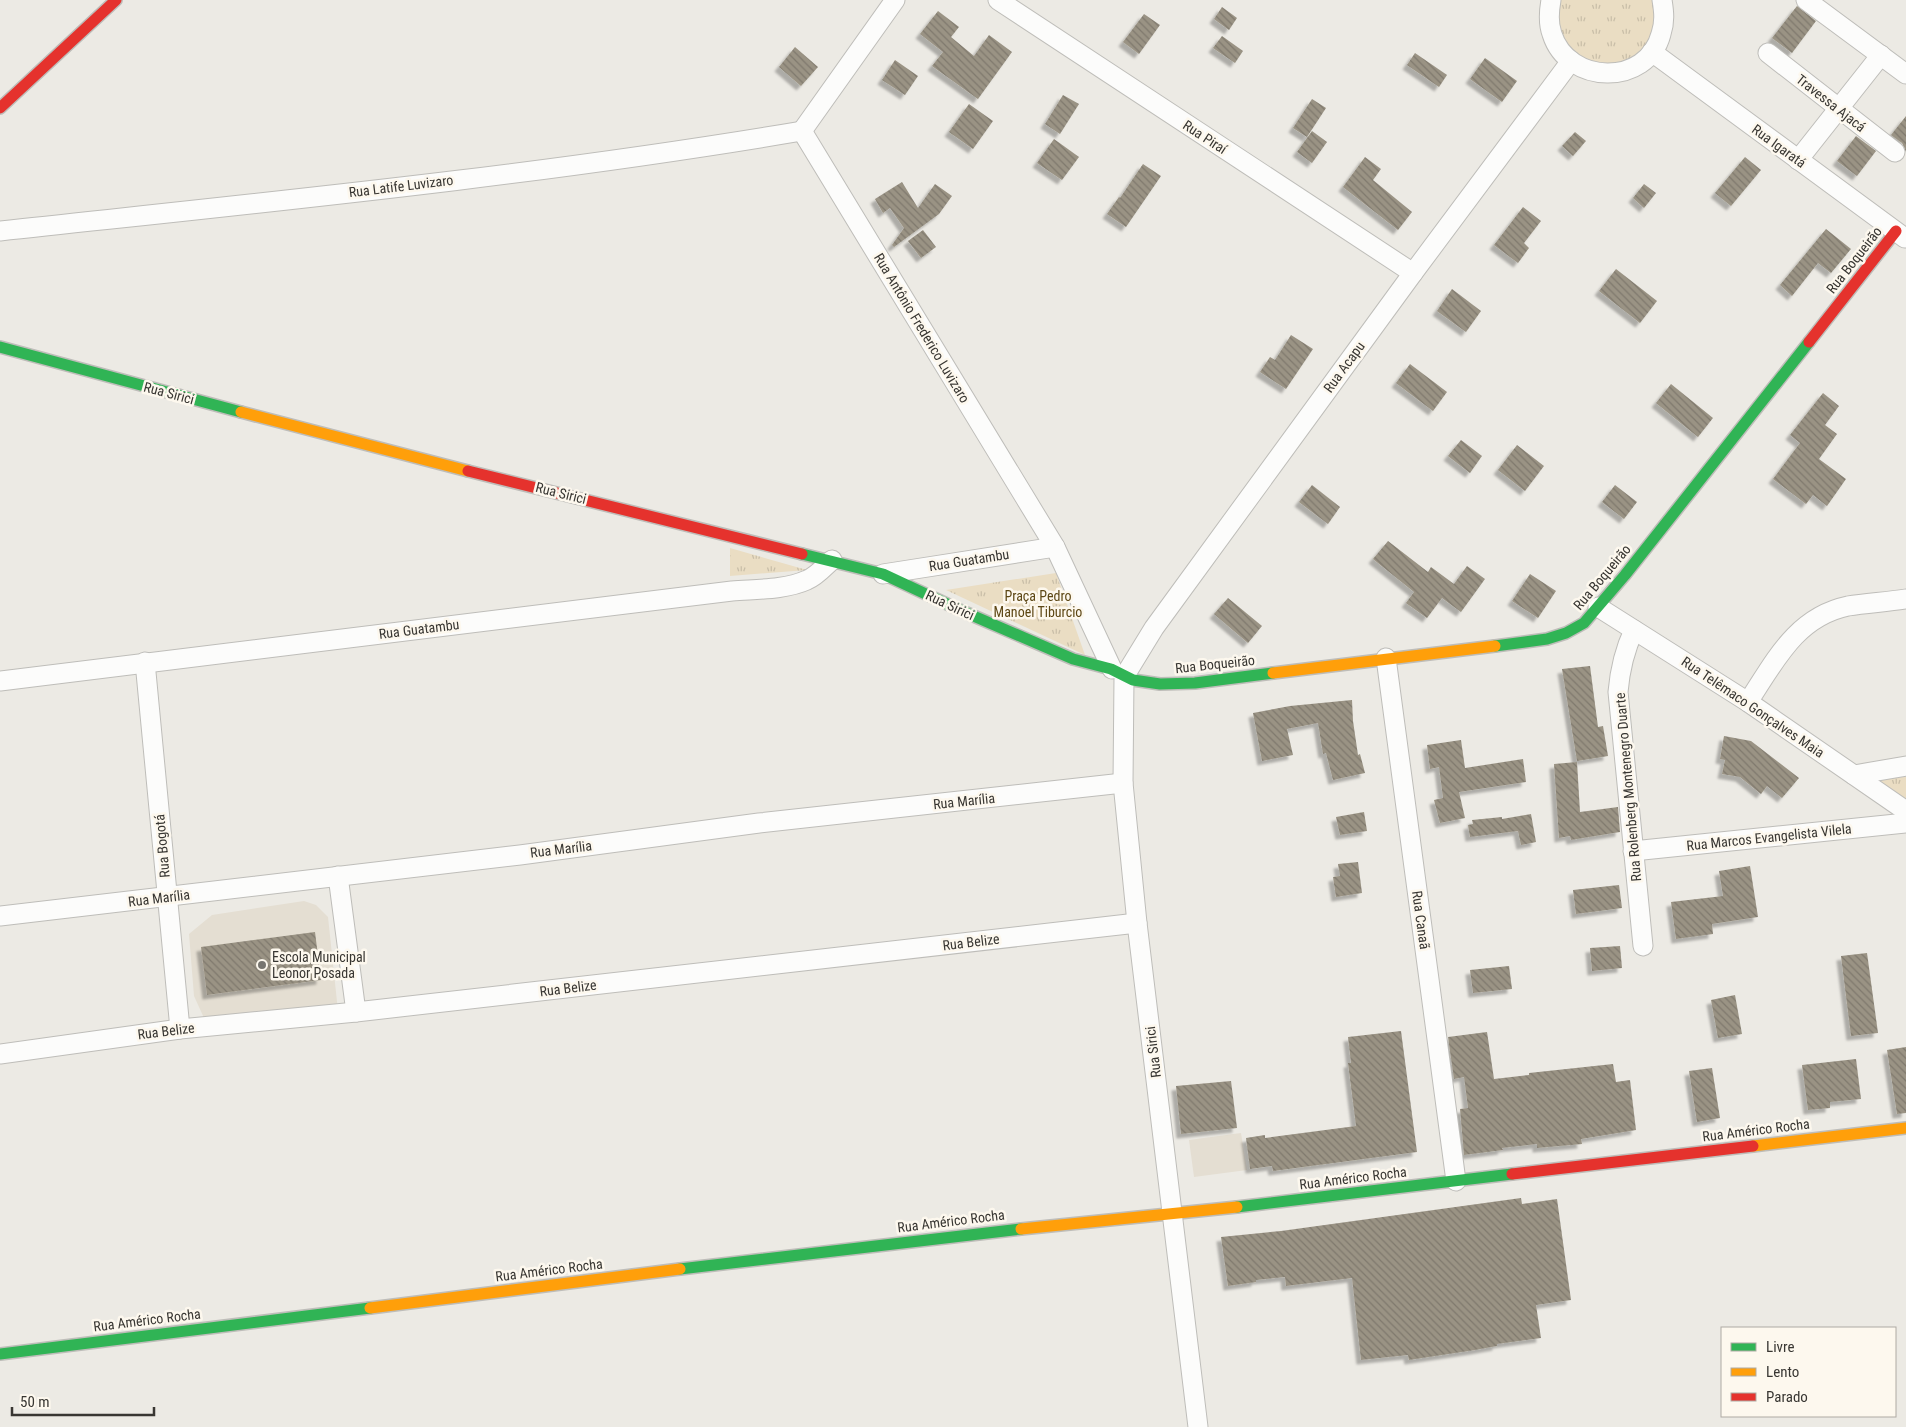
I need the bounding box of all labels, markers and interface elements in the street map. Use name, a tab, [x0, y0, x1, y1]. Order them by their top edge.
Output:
street label: Travessa Ajacá	[1793, 71, 1869, 135]
street label: Rua Piraí	[1180, 117, 1231, 157]
street label: Rua Igaratá	[1749, 121, 1809, 171]
street label: Rua Latife Luvizaro	[348, 172, 454, 200]
street label: Rua Boqueirão	[1823, 224, 1885, 296]
street label: Rua Antônio Frederico Luvizaro	[871, 250, 973, 406]
street label: Rua Acapu	[1320, 338, 1368, 396]
street label: Rua Sirici	[142, 379, 196, 407]
street label: Rua Sirici	[534, 479, 588, 507]
street label: Rua Boqueirão	[1570, 541, 1634, 613]
street label: Rua Guatambu	[928, 546, 1010, 574]
street label: Rua Sirici	[923, 587, 977, 623]
park label: Praça Pedro Manoel Tiburcio	[994, 588, 1082, 620]
street label: Rua Guatambu	[378, 616, 460, 642]
street label: Rua Boqueirão	[1174, 652, 1256, 676]
street label: Rua Telêmaco Gonçalves Maia	[1679, 653, 1827, 761]
street label: Rua Rolenberg Montenegro Duarte	[1612, 692, 1644, 882]
street label: Rua Marília	[932, 790, 996, 812]
street label: Rua Bogotá	[151, 814, 173, 878]
street label: Rua Marcos Evangelista Vilela	[1686, 820, 1852, 854]
street label: Rua Marília	[529, 837, 593, 861]
street label: Rua Marília	[127, 886, 191, 910]
street label: Rua Canaã	[1409, 890, 1433, 950]
street label: Rua Belize	[942, 931, 1001, 953]
place label: Escola Municipal Leonor Posada	[272, 949, 366, 981]
marker: Escola Municipal Leonor Posada	[256, 959, 268, 971]
street label: Rua Belize	[539, 977, 598, 999]
street label: Rua Belize	[137, 1020, 196, 1042]
street label: Rua Sirici	[1142, 1025, 1164, 1079]
street label: Rua Américo Rocha	[1701, 1115, 1811, 1145]
street label: Rua Américo Rocha	[1298, 1163, 1408, 1193]
street label: Rua Américo Rocha	[896, 1206, 1006, 1236]
street label: Rua Américo Rocha	[494, 1255, 604, 1285]
street label: Rua Américo Rocha	[92, 1305, 202, 1335]
legend	[1721, 1327, 1896, 1417]
text: Livre	[1766, 1338, 1794, 1356]
text: Lento	[1766, 1363, 1799, 1381]
scale bar	[12, 1384, 155, 1416]
text: Parado	[1766, 1388, 1808, 1406]
text: 50 m	[20, 1393, 50, 1411]

